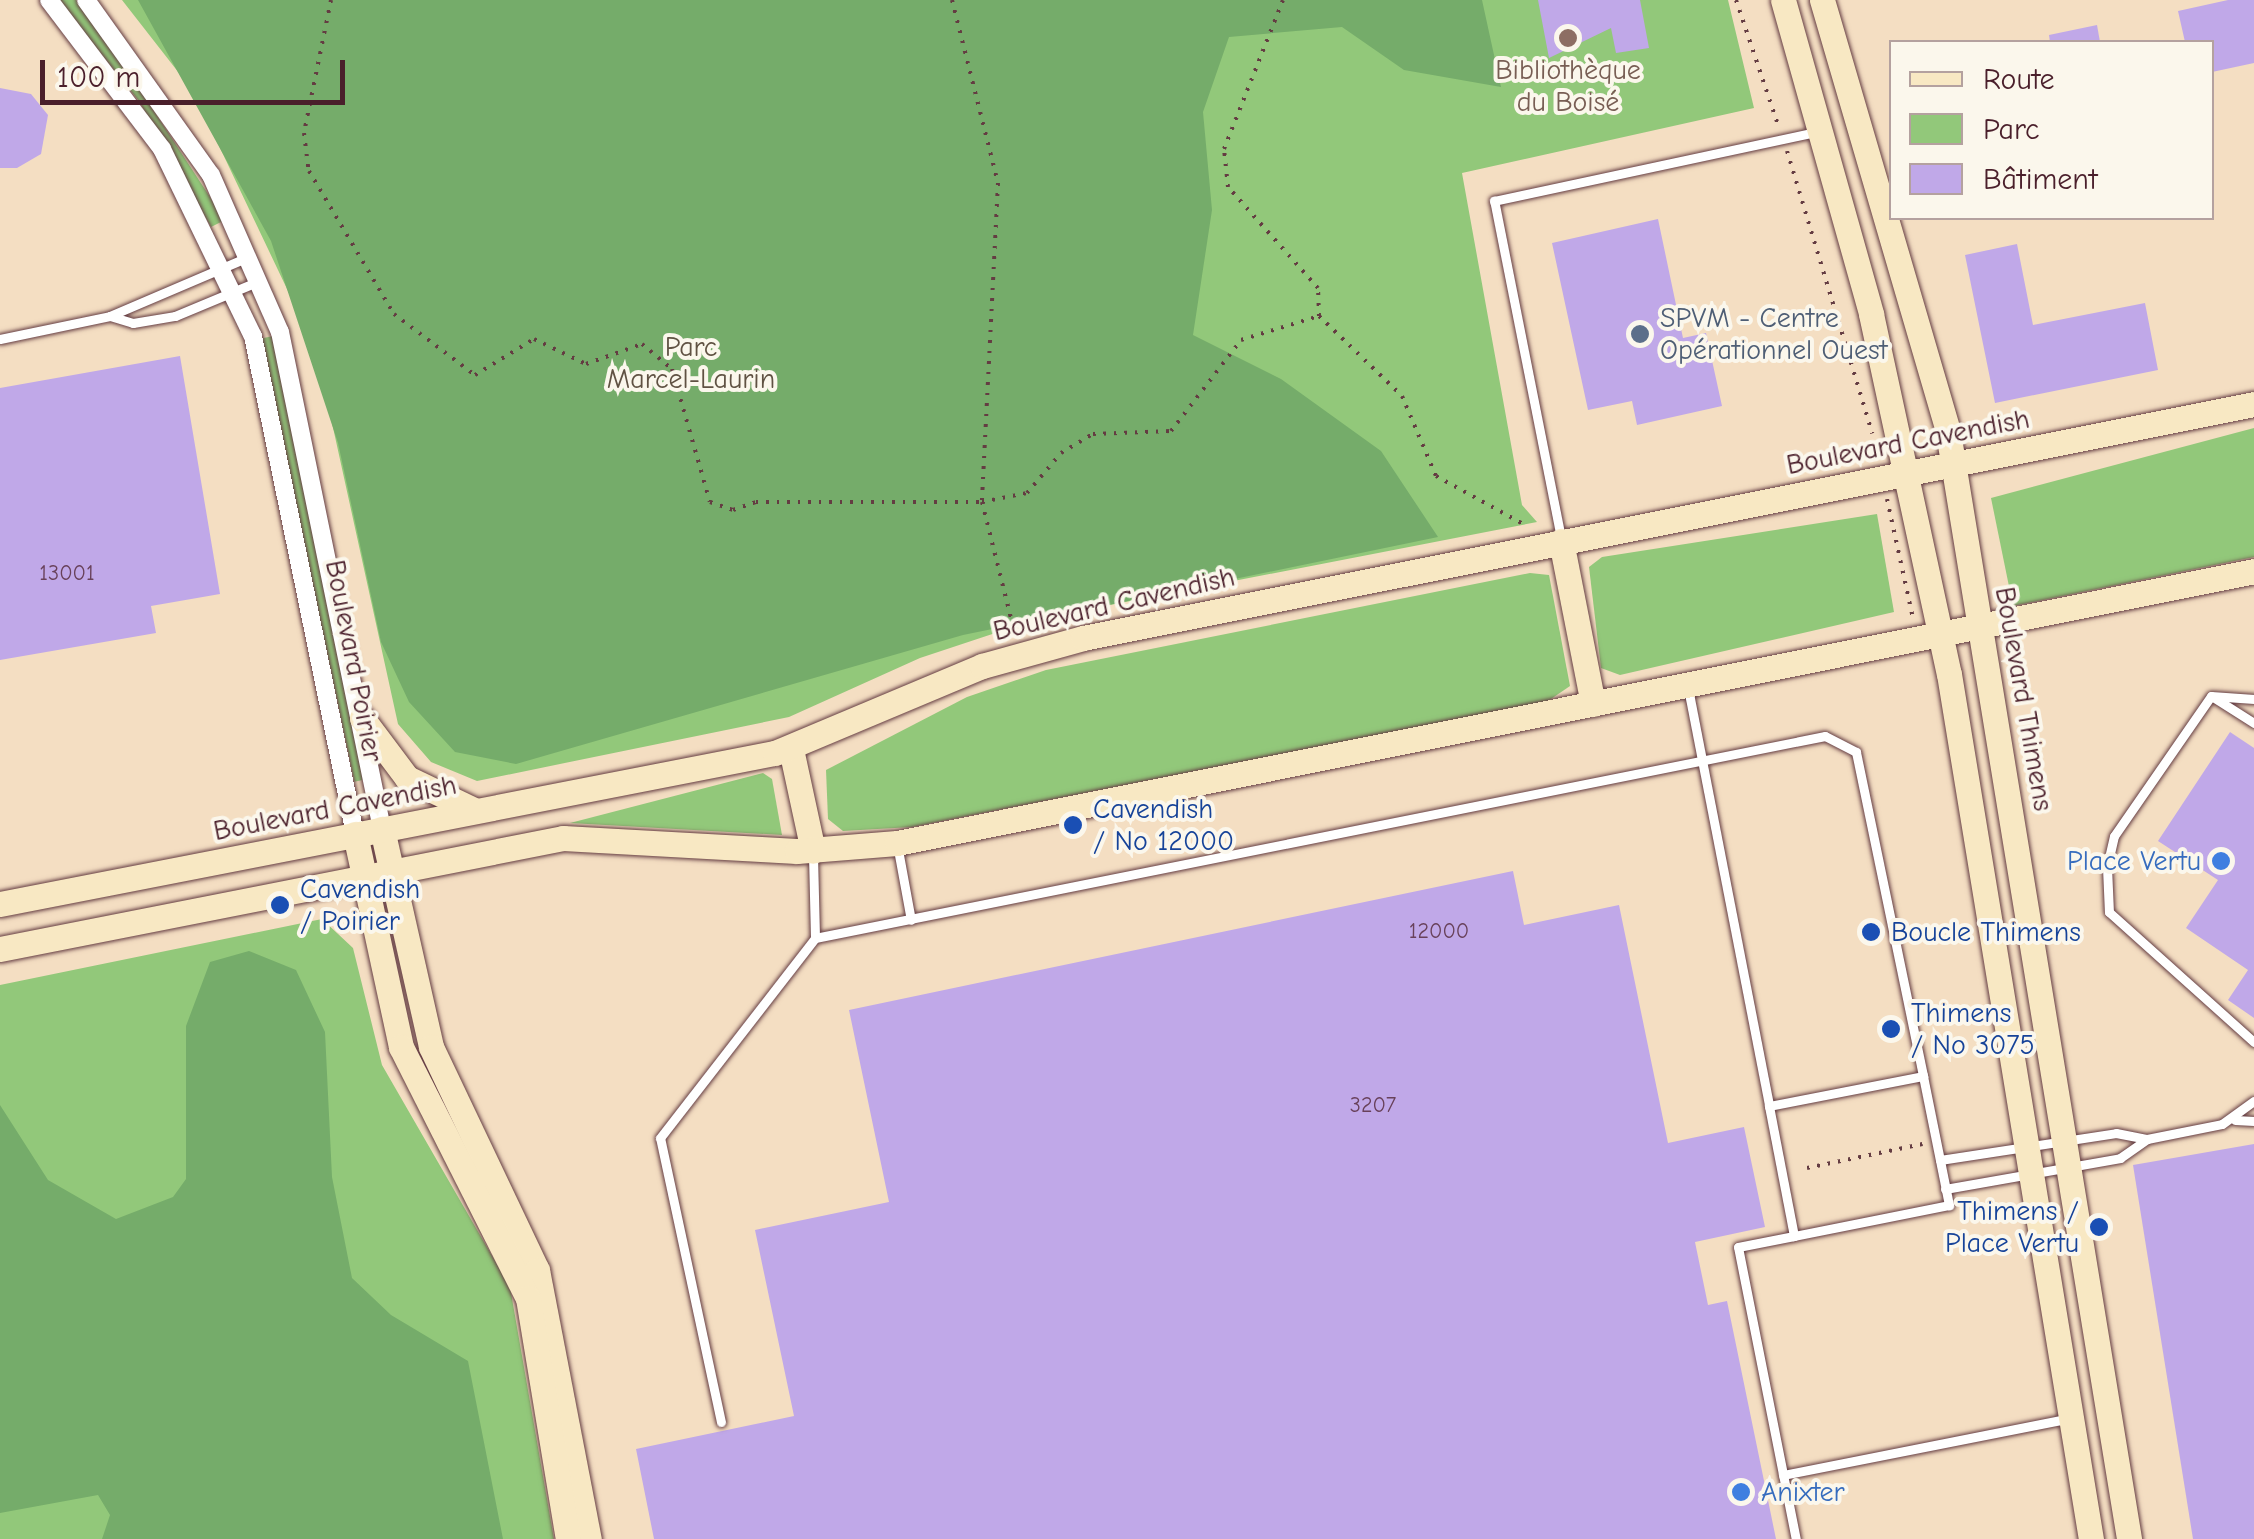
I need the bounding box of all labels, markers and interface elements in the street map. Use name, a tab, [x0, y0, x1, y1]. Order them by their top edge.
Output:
marker: Bibliothèque du Boisé	[1557, 27, 1579, 49]
scale bar	[45, 40, 350, 102]
legend	[1889, 40, 2214, 220]
place label: Bibliothèque du Boisé	[1495, 53, 1641, 119]
text: 100 m	[57, 60, 140, 95]
text: Route	[1983, 62, 2054, 97]
text: Parc	[1983, 112, 2040, 147]
text: Bâtiment	[1983, 162, 2097, 197]
place label: SPVM - Centre Opérationnel Ouest	[1660, 301, 1888, 367]
marker: SPVM - Centre Opérationnel Ouest	[1629, 323, 1651, 345]
park label: Parc Marcel-Laurin	[607, 330, 775, 396]
street label: Boulevard Cavendish	[1784, 402, 2032, 482]
street label: Boulevard Poirier	[318, 557, 390, 765]
street label: Boulevard Cavendish	[990, 560, 1238, 648]
house number: 13001	[39, 561, 95, 587]
street label: Boulevard Thimens	[1988, 584, 2060, 814]
street label: Boulevard Cavendish	[211, 768, 459, 848]
place label: Cavendish / No 12000	[1093, 792, 1234, 858]
marker: Cavendish / No 12000	[1062, 814, 1084, 836]
place label: Place Vertu	[2067, 844, 2201, 878]
marker: Place Vertu	[2210, 850, 2232, 872]
place label: Cavendish / Poirier	[300, 872, 420, 938]
marker: Cavendish / Poirier	[269, 894, 291, 916]
place label: Boucle Thimens	[1891, 915, 2081, 949]
house number: 12000	[1409, 919, 1469, 945]
marker: Boucle Thimens	[1860, 921, 1882, 943]
place label: Thimens / No 3075	[1911, 996, 2035, 1062]
marker: Thimens / No 3075	[1880, 1018, 1902, 1040]
house number: 3207	[1350, 1093, 1396, 1119]
place label: Thimens / Place Vertu	[1945, 1194, 2079, 1260]
marker: Thimens / Place Vertu	[2088, 1216, 2110, 1238]
place label: Anixter	[1761, 1475, 1845, 1509]
marker: Anixter	[1730, 1481, 1752, 1503]

